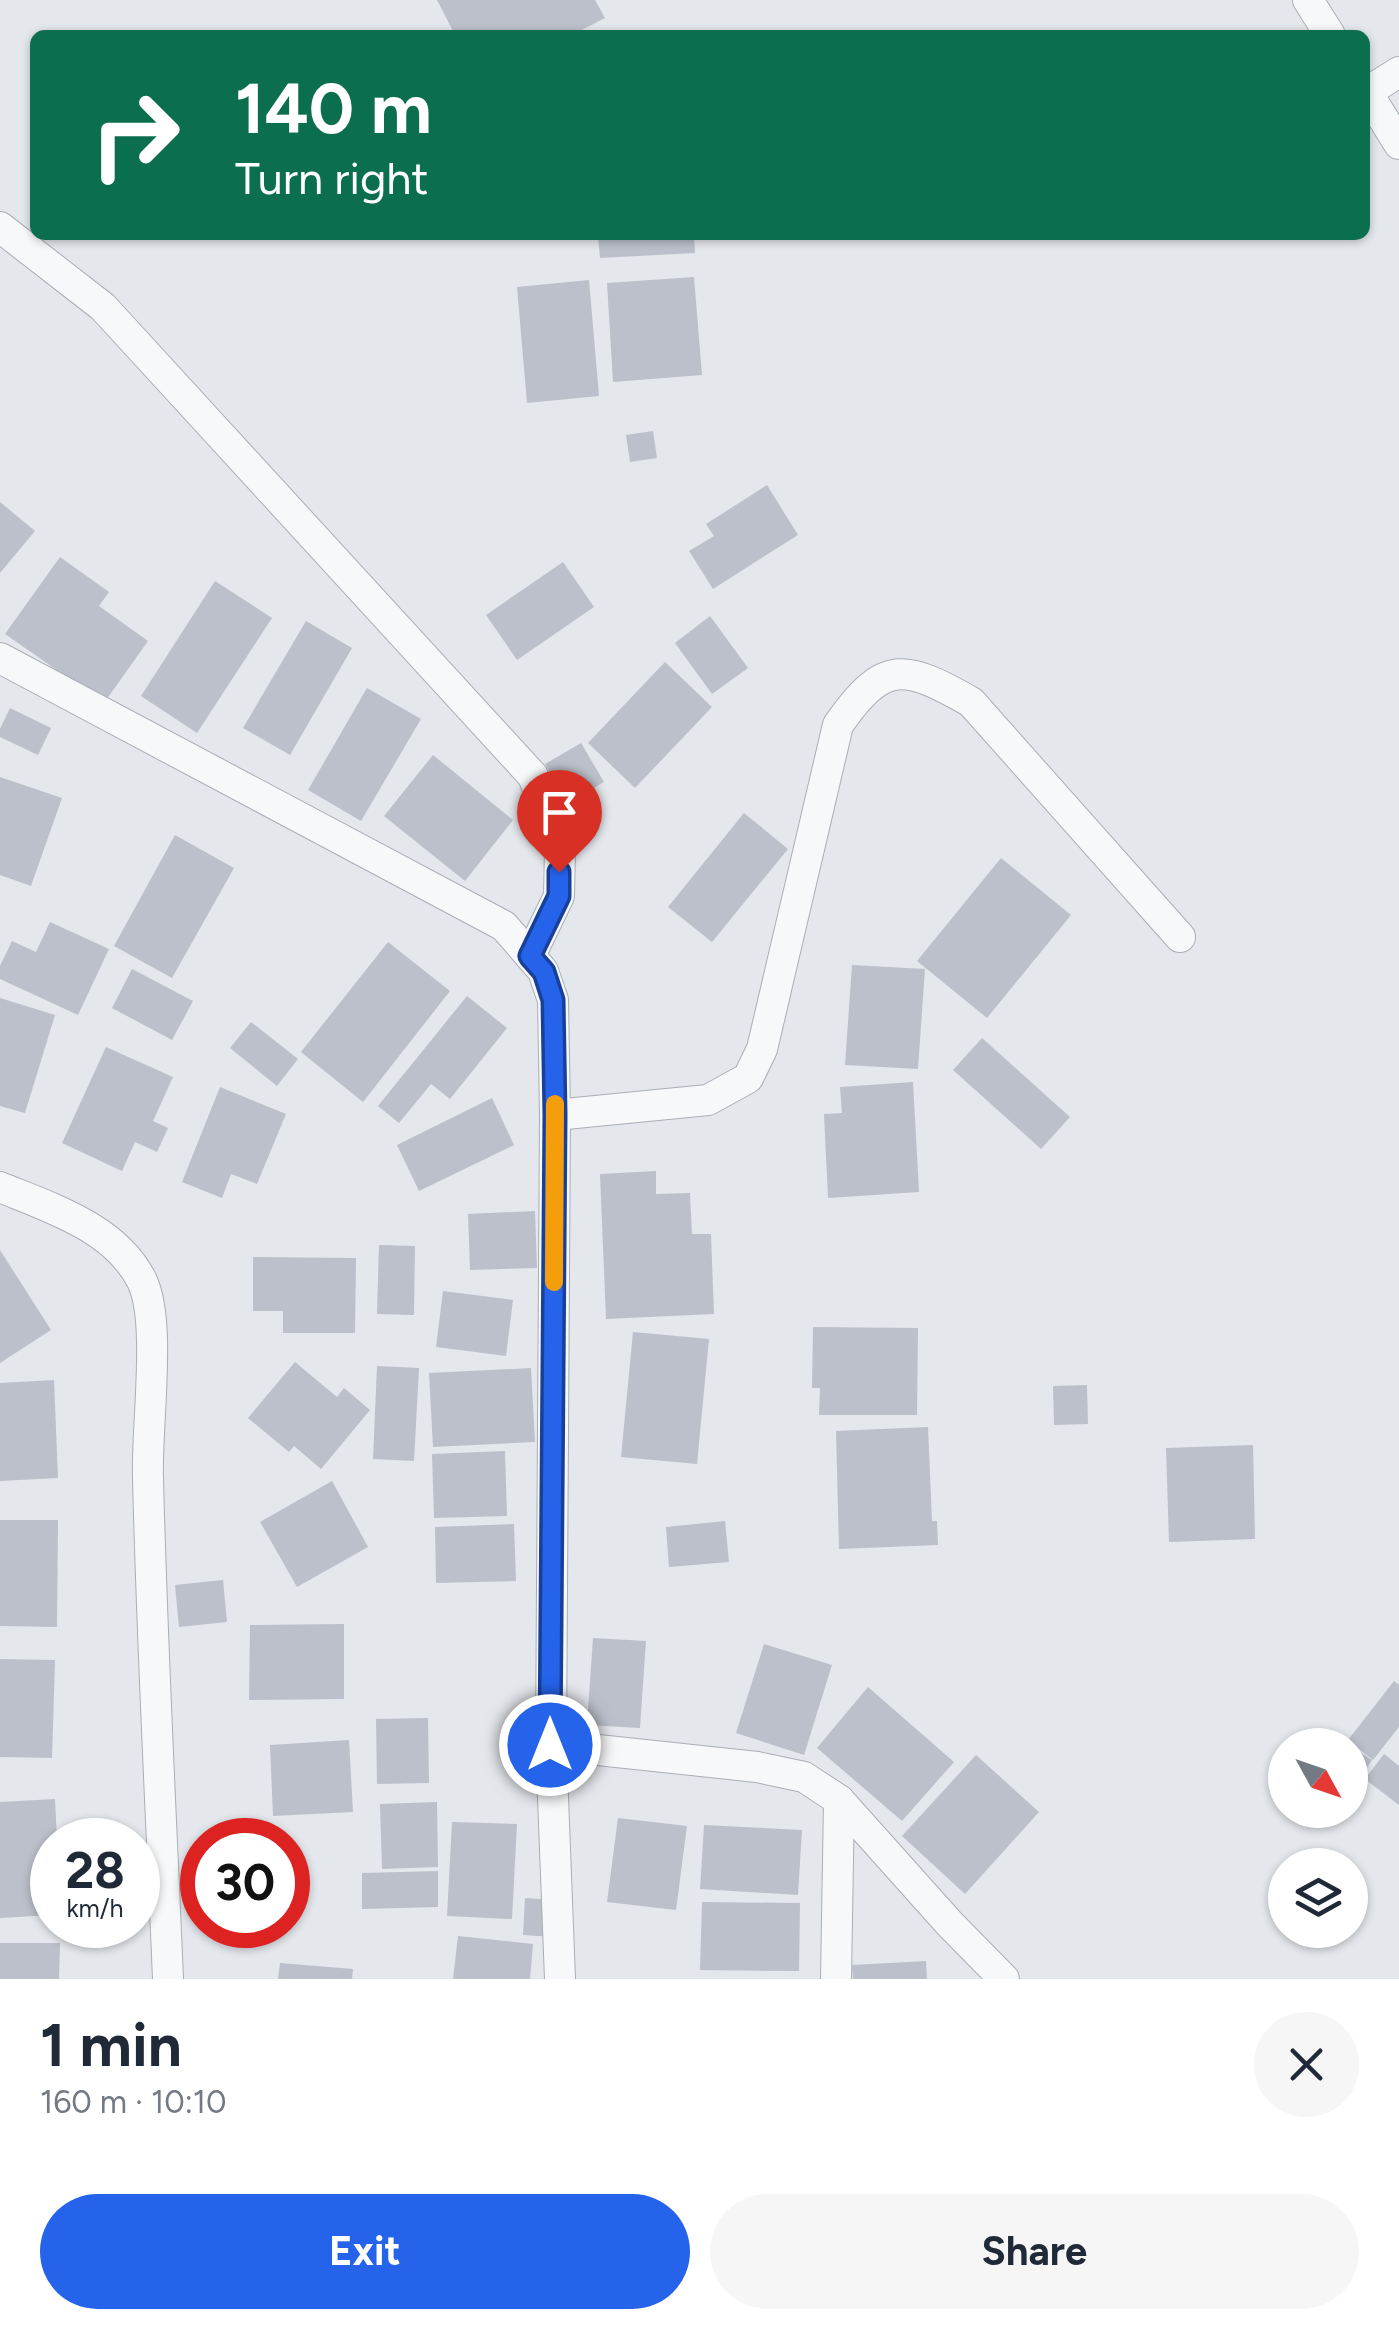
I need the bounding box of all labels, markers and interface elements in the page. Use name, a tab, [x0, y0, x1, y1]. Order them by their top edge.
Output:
text: 140 m	[235, 66, 432, 151]
icon: right	[70, 70, 200, 200]
text: Turn right	[235, 151, 428, 205]
pin	[517, 770, 602, 873]
icon: arrive	[532, 785, 587, 840]
position arrow	[498, 1693, 602, 1797]
north arrow	[1268, 1728, 1368, 1828]
map controls	[1268, 1728, 1368, 1948]
speed limit sign: 30	[180, 1818, 310, 1948]
text: 28	[65, 1840, 125, 1901]
button: layers	[1268, 1848, 1368, 1948]
text: km/h	[66, 1893, 124, 1923]
text: 1 min	[40, 2009, 182, 2081]
button: close	[1254, 2012, 1359, 2117]
text: 160 m · 10:10	[40, 2083, 226, 2121]
button: Exit	[40, 2194, 690, 2309]
button: Share	[710, 2194, 1359, 2309]

